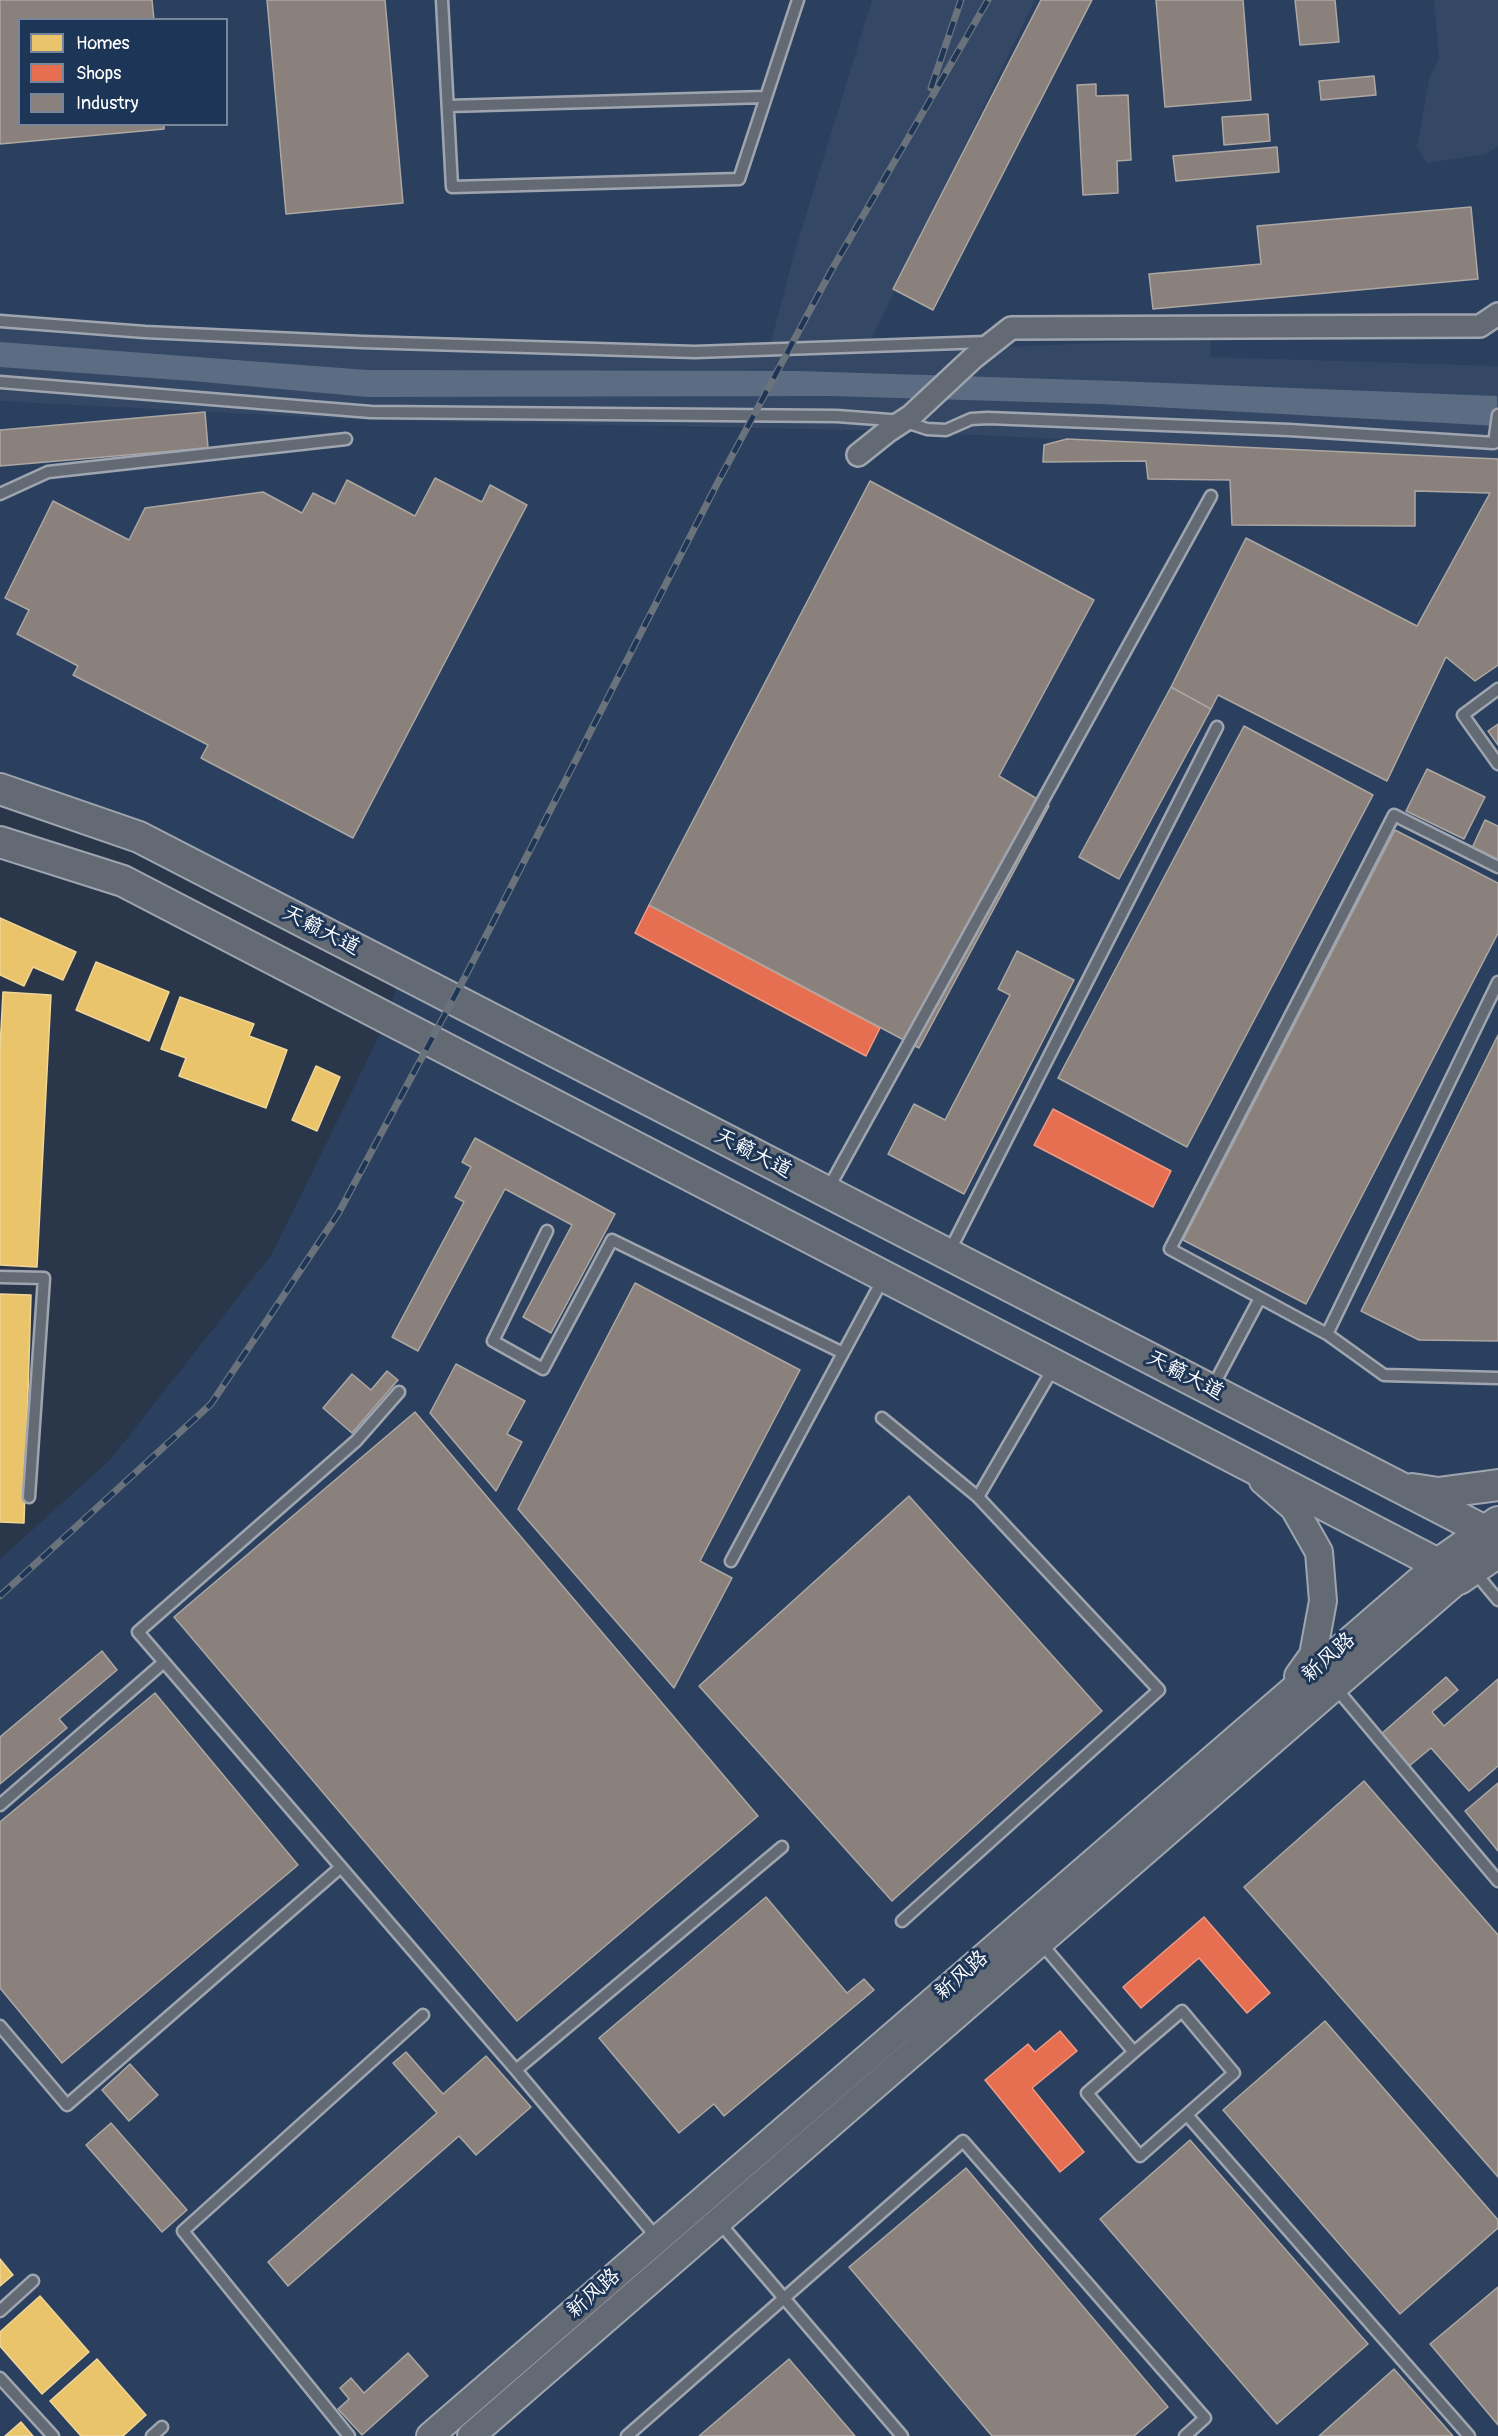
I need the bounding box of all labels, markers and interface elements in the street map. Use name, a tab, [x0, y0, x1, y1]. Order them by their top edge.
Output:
legend	[18, 18, 228, 126]
text: Homes	[76, 32, 129, 55]
text: Shops	[76, 62, 121, 85]
text: Industry	[76, 92, 139, 115]
street label: 天籁大道	[278, 901, 364, 961]
street label: 天籁大道	[710, 1124, 796, 1184]
street label: 天籁大道	[1142, 1346, 1228, 1406]
street label: 新风路	[1297, 1628, 1361, 1688]
street label: 新风路	[930, 1946, 994, 2006]
street label: 新风路	[562, 2264, 626, 2324]

